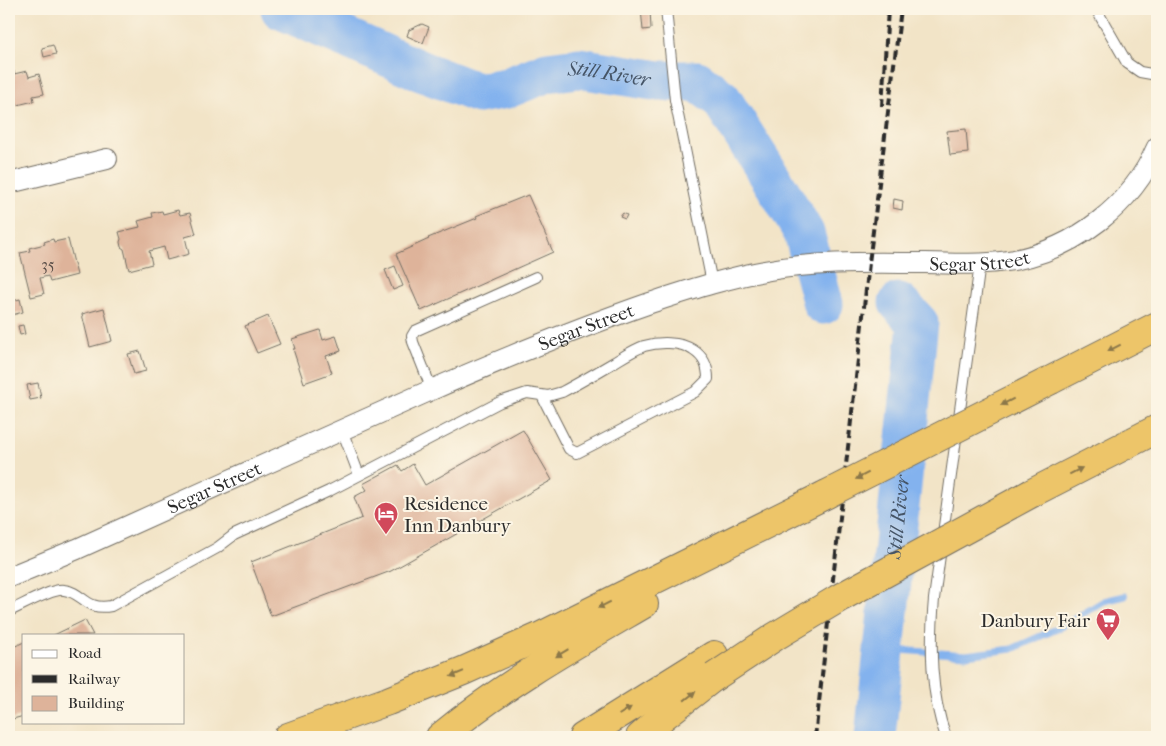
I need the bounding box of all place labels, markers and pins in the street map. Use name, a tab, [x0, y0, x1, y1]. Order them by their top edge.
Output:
place label: Residence Inn Danbury	[404, 493, 511, 537]
hotel icon: Residence Inn Danbury	[373, 501, 399, 535]
supermarket icon: Danbury Fair	[1095, 607, 1121, 641]
place label: Danbury Fair	[980, 610, 1091, 632]

